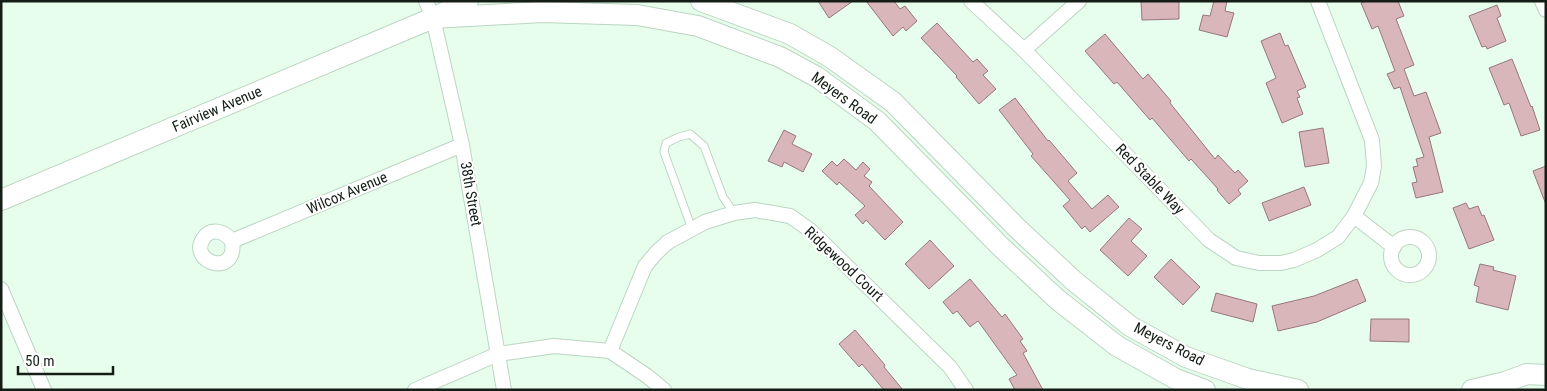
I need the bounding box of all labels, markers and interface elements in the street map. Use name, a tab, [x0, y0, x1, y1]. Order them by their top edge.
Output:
street label: Meyers Road	[808, 68, 880, 128]
street label: Fairview Avenue	[170, 82, 264, 136]
street label: Red Stable Way	[1112, 140, 1188, 218]
street label: 38th Street	[456, 160, 486, 228]
street label: Wilcox Avenue	[304, 168, 390, 218]
street label: Ridgewood Court	[801, 223, 887, 305]
street label: Meyers Road	[1131, 319, 1207, 369]
scale bar	[18, 344, 112, 376]
text: 50 m	[25, 352, 55, 370]

